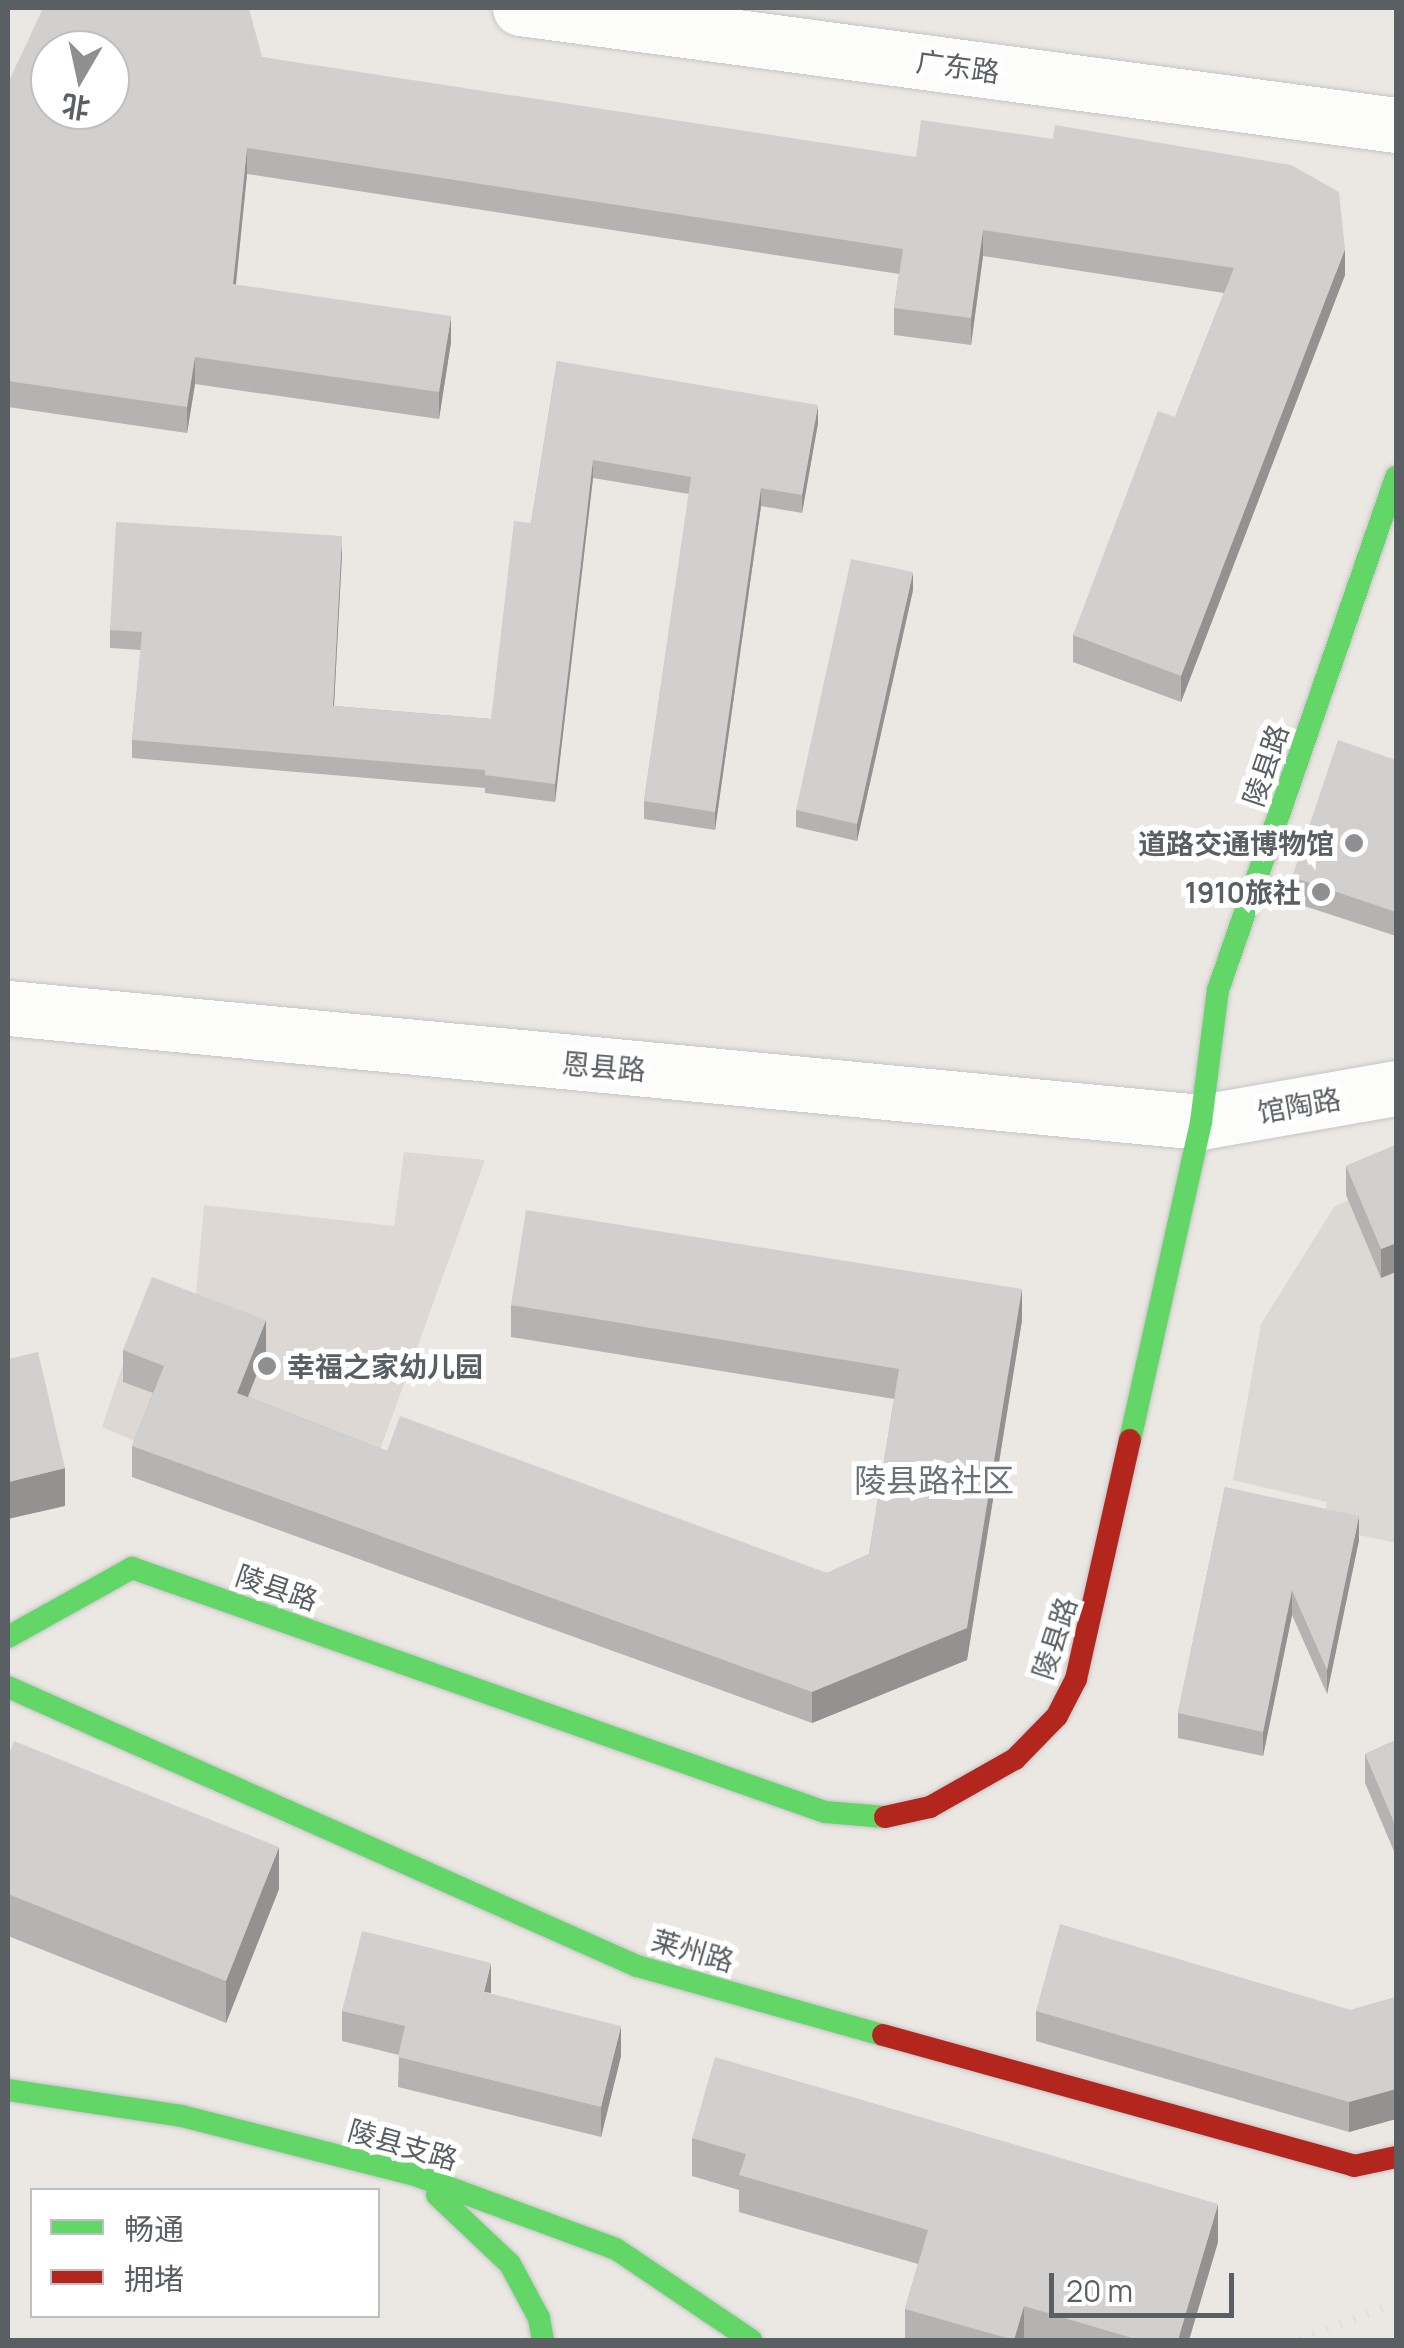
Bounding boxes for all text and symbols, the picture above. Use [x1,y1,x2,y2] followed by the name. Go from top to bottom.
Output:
[30,30,130,130] north arrow
[914,44,1002,88] street label: 广东路
[59,87,92,129] text: 北
[1235,720,1295,810] street label: 陵县路
[1138,826,1334,860] place label: 道路交通博物馆
[1343,832,1365,854] marker: 道路交通博物馆
[1185,875,1301,909] place label: 1910旅社
[1310,881,1332,903] marker: 1910旅社
[561,1046,647,1086] street label: 恩县路
[1255,1081,1343,1129] street label: 馆陶路
[287,1349,483,1383] place label: 幸福之家幼儿园
[256,1355,278,1377] marker: 幸福之家幼儿园
[854,1461,1014,1499] district label: 陵县路社区
[232,1557,322,1617] street label: 陵县路
[1025,1593,1083,1683] street label: 陵县路
[648,1922,738,1978] street label: 莱州路
[345,2112,461,2176] street label: 陵县支路
[30,2188,380,2318] legend
[124,2208,184,2249] text: 畅通
[1054,2253,1239,2315] scale bar
[124,2258,184,2299] text: 拥堵
[1066,2270,1133,2311] text: 20 m

